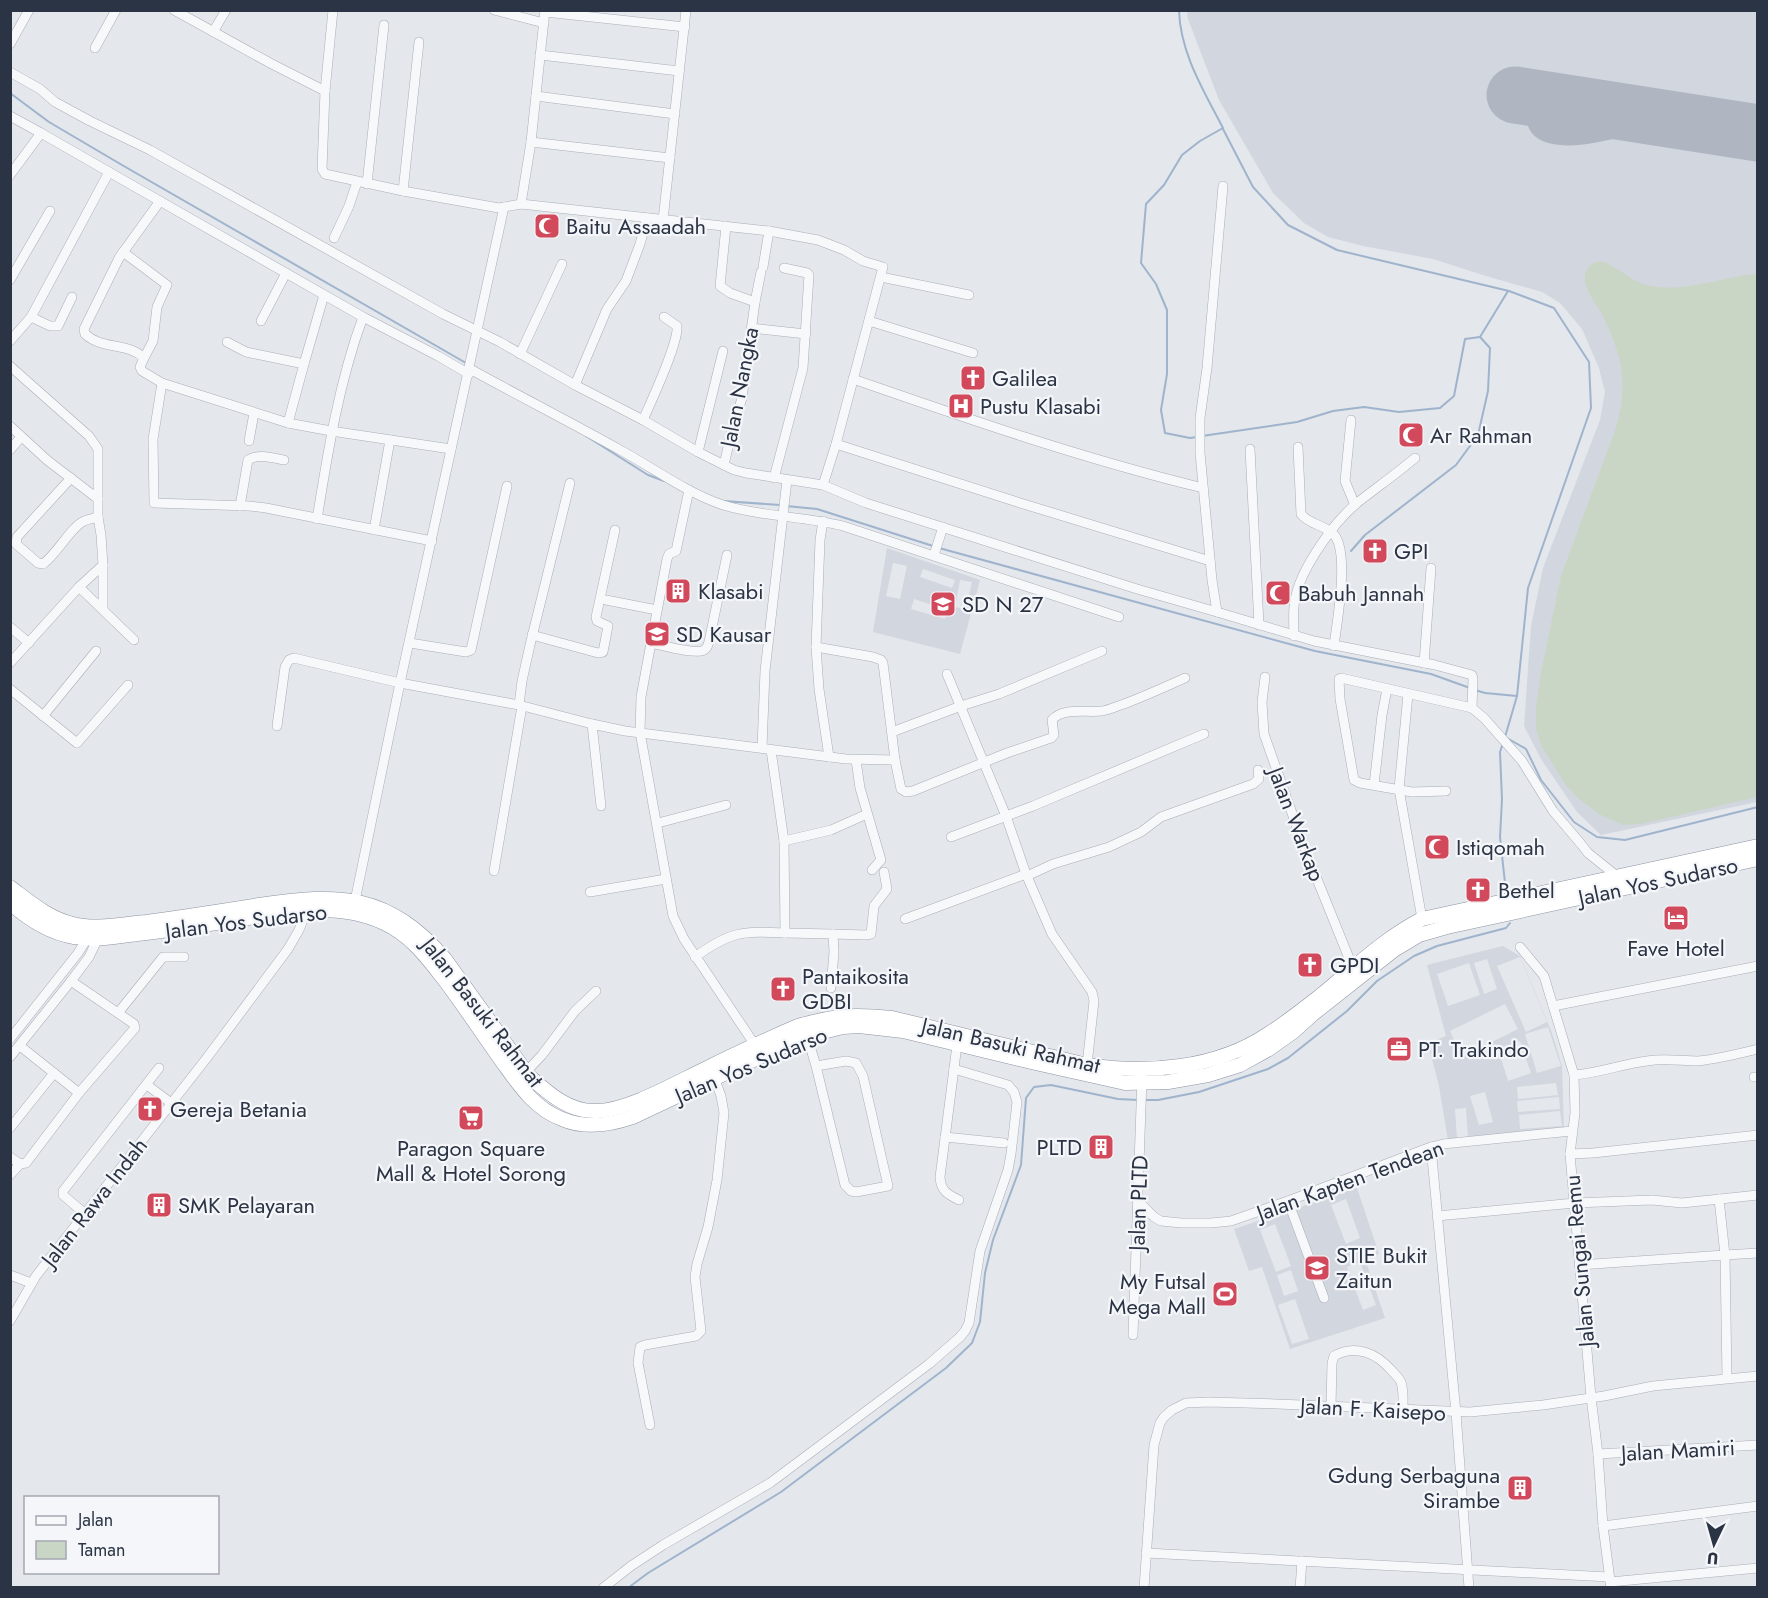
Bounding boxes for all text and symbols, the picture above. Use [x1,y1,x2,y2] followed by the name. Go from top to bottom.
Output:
[566,210,706,242] place label: Baitu Assaadah
[532,211,562,241] mosque icon: Baitu Assaadah
[711,324,766,453] street label: Jalan Nangka
[992,362,1057,394] place label: Galilea
[958,363,988,393] church icon: Galilea
[980,390,1101,422] place label: Pustu Klasabi
[946,391,976,421] hospital icon: Pustu Klasabi
[1430,419,1532,451] place label: Ar Rahman
[1396,420,1426,450] mosque icon: Ar Rahman
[1394,535,1429,567] place label: GPI
[1360,536,1390,566] church icon: GPI
[698,575,764,607] place label: Klasabi
[663,576,693,606] building icon: Klasabi
[1298,577,1424,609] place label: Babuh Jannah
[1263,578,1293,608] mosque icon: Babuh Jannah
[962,588,1044,620] place label: SD N 27
[928,589,958,619] school or university icon: SD N 27
[676,618,772,650] place label: SD Kausar
[642,619,672,649] school or university icon: SD Kausar
[1259,759,1333,886] street label: Jalan Warkap
[1456,831,1545,863] place label: Istiqomah
[1422,832,1452,862] mosque icon: Istiqomah
[1572,848,1741,914] street label: Jalan Yos Sudarso
[1498,874,1555,906] place label: Bethel
[1463,875,1493,905] church icon: Bethel
[160,895,329,947] street label: Jalan Yos Sudarso
[1661,903,1691,933] hotel icon: Fave Hotel
[412,928,552,1094] street label: Jalan Basuki Rahmat
[1627,932,1725,964] place label: Fave Hotel
[1330,949,1379,981] place label: GPDI
[1295,950,1325,980] church icon: GPDI
[802,960,909,1017] place label: Pantaikosita GDBI
[768,974,798,1004] church icon: Pantaikosita GDBI
[916,1008,1104,1081] street label: Jalan Basuki Rahmat
[667,1019,832,1113] street label: Jalan Yos Sudarso
[1418,1033,1529,1065] place label: PT. Trakindo
[1384,1034,1414,1064] office icon: PT. Trakindo
[170,1093,307,1125] place label: Gereja Betania
[135,1094,165,1124] church icon: Gereja Betania
[456,1103,486,1133] supermarket icon: Paragon Square Mall & Hotel Sorong
[31,1131,155,1276] street label: Jalan Rawa Indah
[1036,1131,1082,1163] place label: PLTD
[1249,1131,1448,1230] street label: Jalan Kapten Tendean
[376,1132,566,1189] place label: Paragon Square Mall & Hotel Sorong
[1086,1132,1116,1162] building icon: PLTD
[1120,1155,1156,1254] street label: Jalan PLTD
[1556,1174,1603,1351] street label: Jalan Sungai Remu
[178,1189,315,1221] place label: SMK Pelayaran
[144,1190,174,1220] building icon: SMK Pelayaran
[1336,1239,1428,1296] place label: STIE Bukit Zaitun
[1302,1253,1332,1283] school or university icon: STIE Bukit Zaitun
[1109,1265,1206,1322] place label: My Futsal Mega Mall
[1210,1279,1240,1309] sports icon: My Futsal Mega Mall
[1296,1389,1447,1429] street label: Jalan F. Kaisepo
[1617,1431,1736,1469] street label: Jalan Mamiri
[1328,1459,1500,1516] place label: Gdung Serbaguna Sirambe
[1505,1473,1535,1503] building icon: Gdung Serbaguna Sirambe
[24,1496,219,1574] legend
[76,1507,113,1533] text: Jalan
[1684,1514,1744,1574] north arrow
[78,1537,125,1563] text: Taman
[1706,1546,1719,1570] text: U

